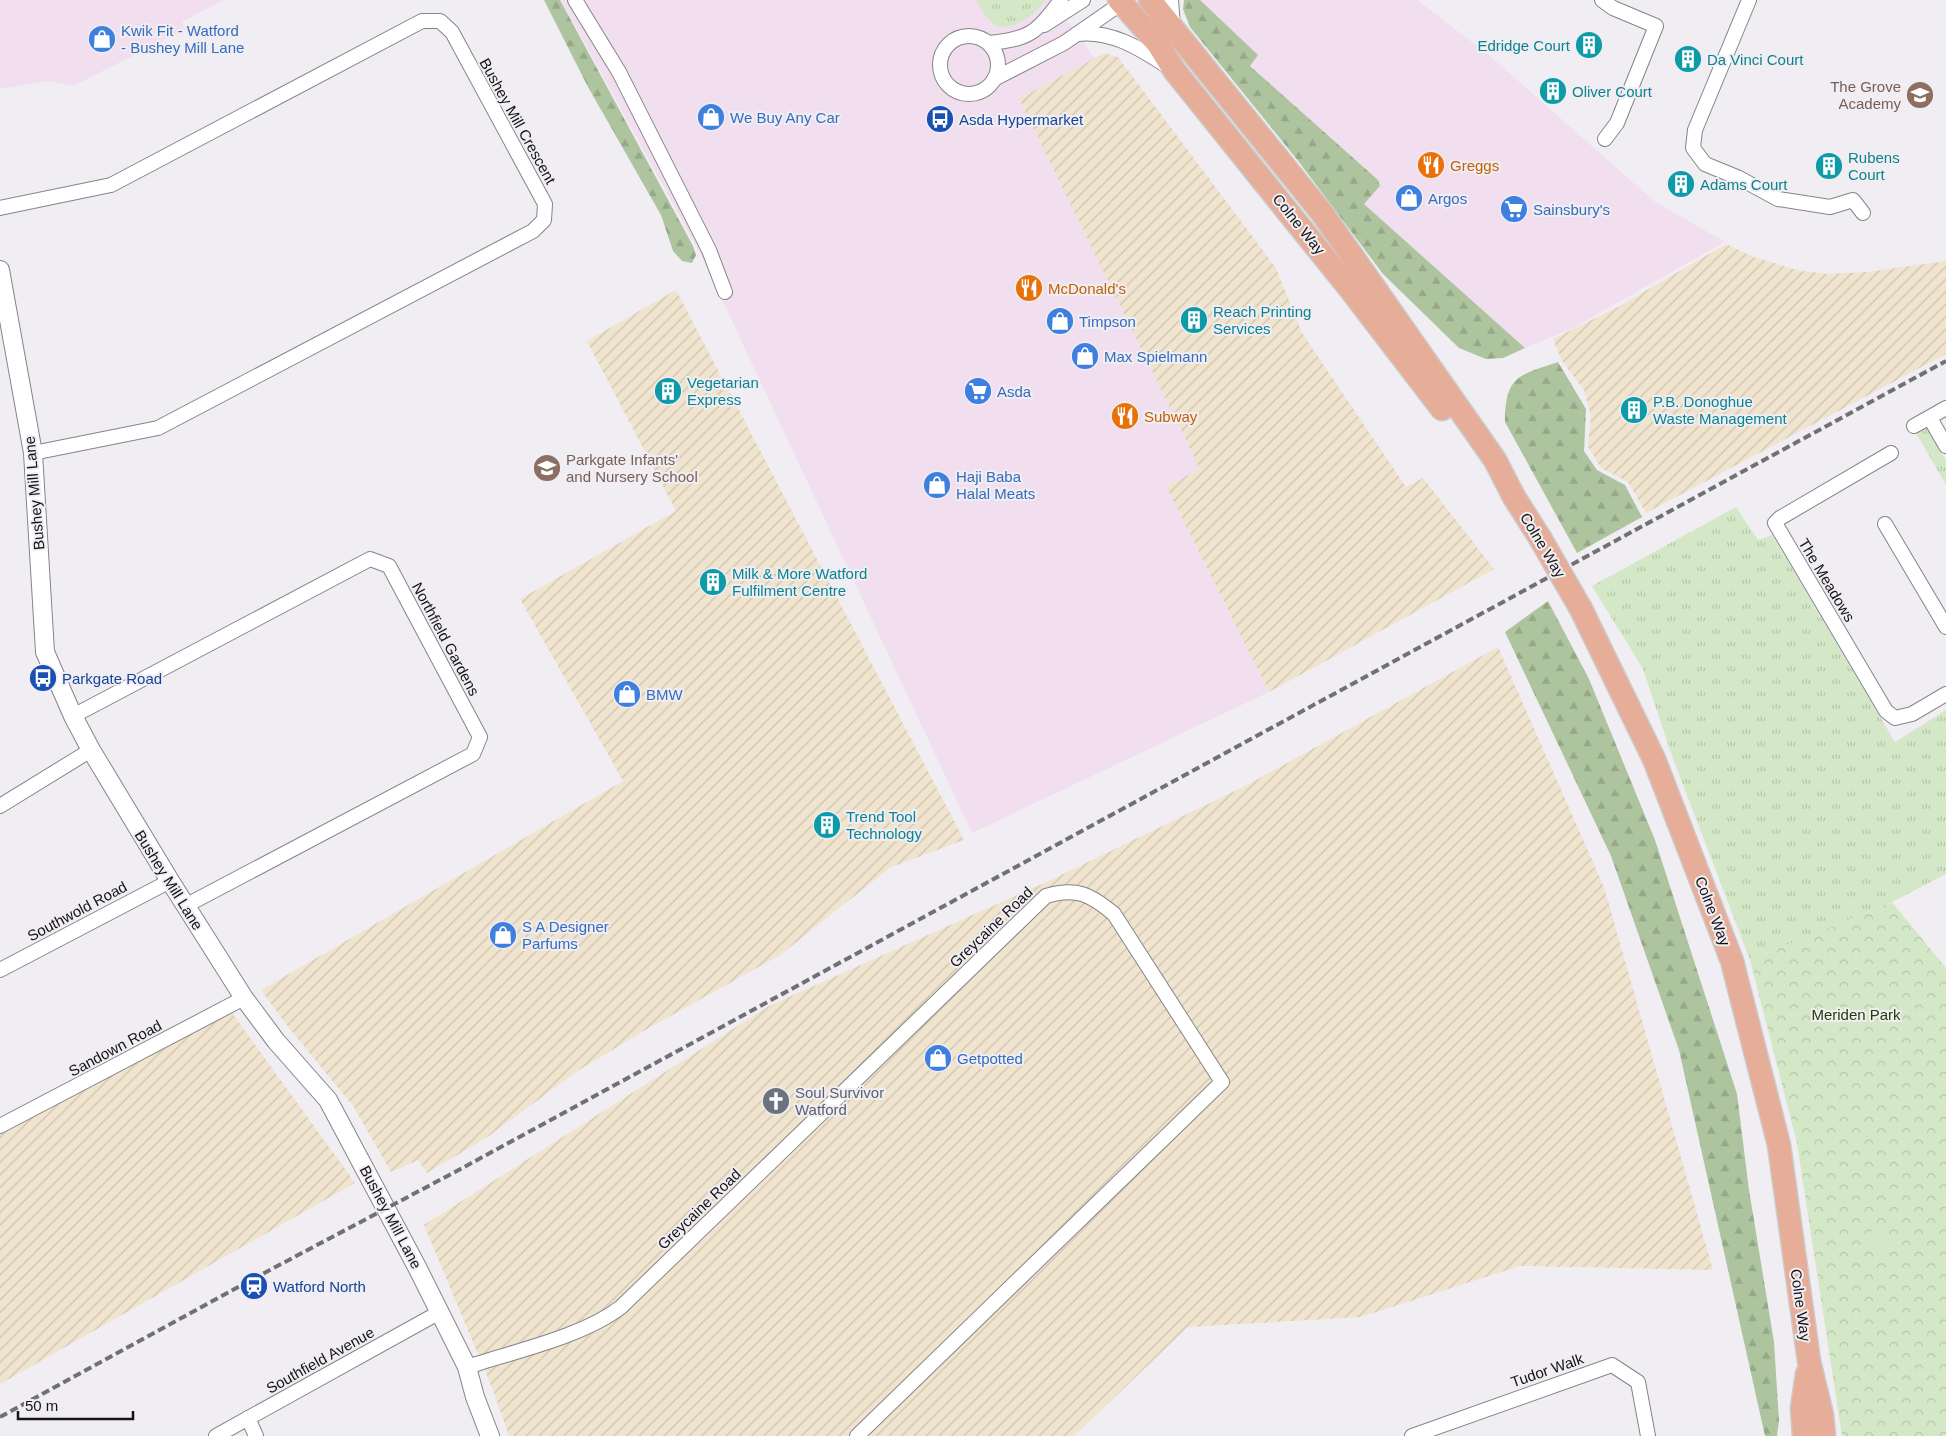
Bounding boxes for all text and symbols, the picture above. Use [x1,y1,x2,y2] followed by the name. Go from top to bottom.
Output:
[121,22,244,56] place label: Kwik Fit - Watford - Bushey Mill Lane
[87,24,117,54] shop icon: Kwik Fit - Watford - Bushey Mill Lane
[1574,30,1604,60] building icon: Edridge Court
[1477,37,1571,54] place label: Edridge Court
[1673,44,1703,74] building icon: Da Vinci Court
[1707,51,1804,68] place label: Da Vinci Court
[476,55,560,187] street label: Bushey Mill Crescent
[1538,76,1568,106] building icon: Oliver Court
[1830,78,1901,112] place label: The Grove Academy
[1905,80,1935,110] school or university icon: The Grove Academy
[1572,83,1653,100] place label: Oliver Court
[696,102,726,132] shop icon: We Buy Any Car
[925,104,955,134] bus stop icon: Asda Hypermarket
[730,109,840,126] place label: We Buy Any Car
[959,111,1084,128] place label: Asda Hypermarket
[1848,149,1900,183] place label: Rubens Court
[1416,150,1446,180] restaurant icon: Greggs
[1814,151,1844,181] building icon: Rubens Court
[1450,157,1499,174] place label: Greggs
[1666,169,1696,199] building icon: Adams Court
[1700,176,1788,193] place label: Adams Court
[1394,183,1424,213] shop icon: Argos
[1269,190,1329,258] street label: Colne Way
[1428,190,1467,207] place label: Argos
[1499,194,1529,224] supermarket icon: Sainsbury's
[1533,201,1610,218] place label: Sainsbury's
[1014,273,1044,303] restaurant icon: McDonald's
[1048,280,1126,297] place label: McDonald's
[1213,303,1311,337] place label: Reach Printing Services
[1179,305,1209,335] building icon: Reach Printing Services
[1045,306,1075,336] shop icon: Timpson
[1079,313,1136,330] place label: Timpson
[1070,341,1100,371] shop icon: Max Spielmann
[1104,348,1207,365] place label: Max Spielmann
[687,374,759,408] place label: Vegetarian Express
[653,376,683,406] building icon: Vegetarian Express
[963,376,993,406] supermarket icon: Asda
[997,383,1032,400] place label: Asda
[1653,393,1788,427] place label: P.B. Donoghue Waste Management
[1619,395,1649,425] building icon: P.B. Donoghue Waste Management
[1110,401,1140,431] restaurant icon: Subway
[1144,408,1198,425] place label: Subway
[21,435,47,551] street label: Bushey Mill Lane
[566,451,698,485] place label: Parkgate Infants' and Nursery School
[532,453,562,483] school or university icon: Parkgate Infants' and Nursery School
[956,468,1035,502] place label: Haji Baba Halal Meats
[922,470,952,500] shop icon: Haji Baba Halal Meats
[1517,509,1569,581] street label: Colne Way
[1795,535,1859,625] street label: The Meadows
[732,565,867,599] place label: Milk & More Watford Fulfilment Centre
[698,567,728,597] building icon: Milk & More Watford Fulfilment Centre
[409,579,483,699] street label: Northfield Gardens
[28,663,58,693] bus stop icon: Parkgate Road
[62,670,162,687] place label: Parkgate Road
[612,679,642,709] shop icon: BMW
[646,686,684,703] place label: BMW
[846,808,922,842] place label: Trend Tool Technology
[812,810,842,840] building icon: Trend Tool Technology
[132,827,206,933] street label: Bushey Mill Lane
[1692,874,1734,948] street label: Colne Way
[24,878,130,944] street label: Southwold Road
[946,883,1036,971] street label: Greycaine Road
[522,918,609,952] place label: S A Designer Parfums
[488,920,518,950] shop icon: S A Designer Parfums
[1811,1006,1901,1023] park label: Meriden Park
[66,1016,164,1080] street label: Sandown Road
[923,1043,953,1073] shop icon: Getpotted
[957,1050,1023,1067] place label: Getpotted
[795,1084,884,1118] place label: Soul Survivor Watford
[761,1086,791,1116] church icon: Soul Survivor Watford
[357,1163,425,1271] street label: Bushey Mill Lane
[654,1165,744,1253] street label: Greycaine Road
[1788,1268,1815,1343] street label: Colne Way
[239,1271,269,1301] station icon: Watford North
[273,1278,366,1295] place label: Watford North
[263,1323,377,1397] street label: Southfield Avenue
[1509,1349,1586,1390] street label: Tudor Walk
[18,1388,132,1420] scale bar
[25,1397,58,1414] text: 50 m

